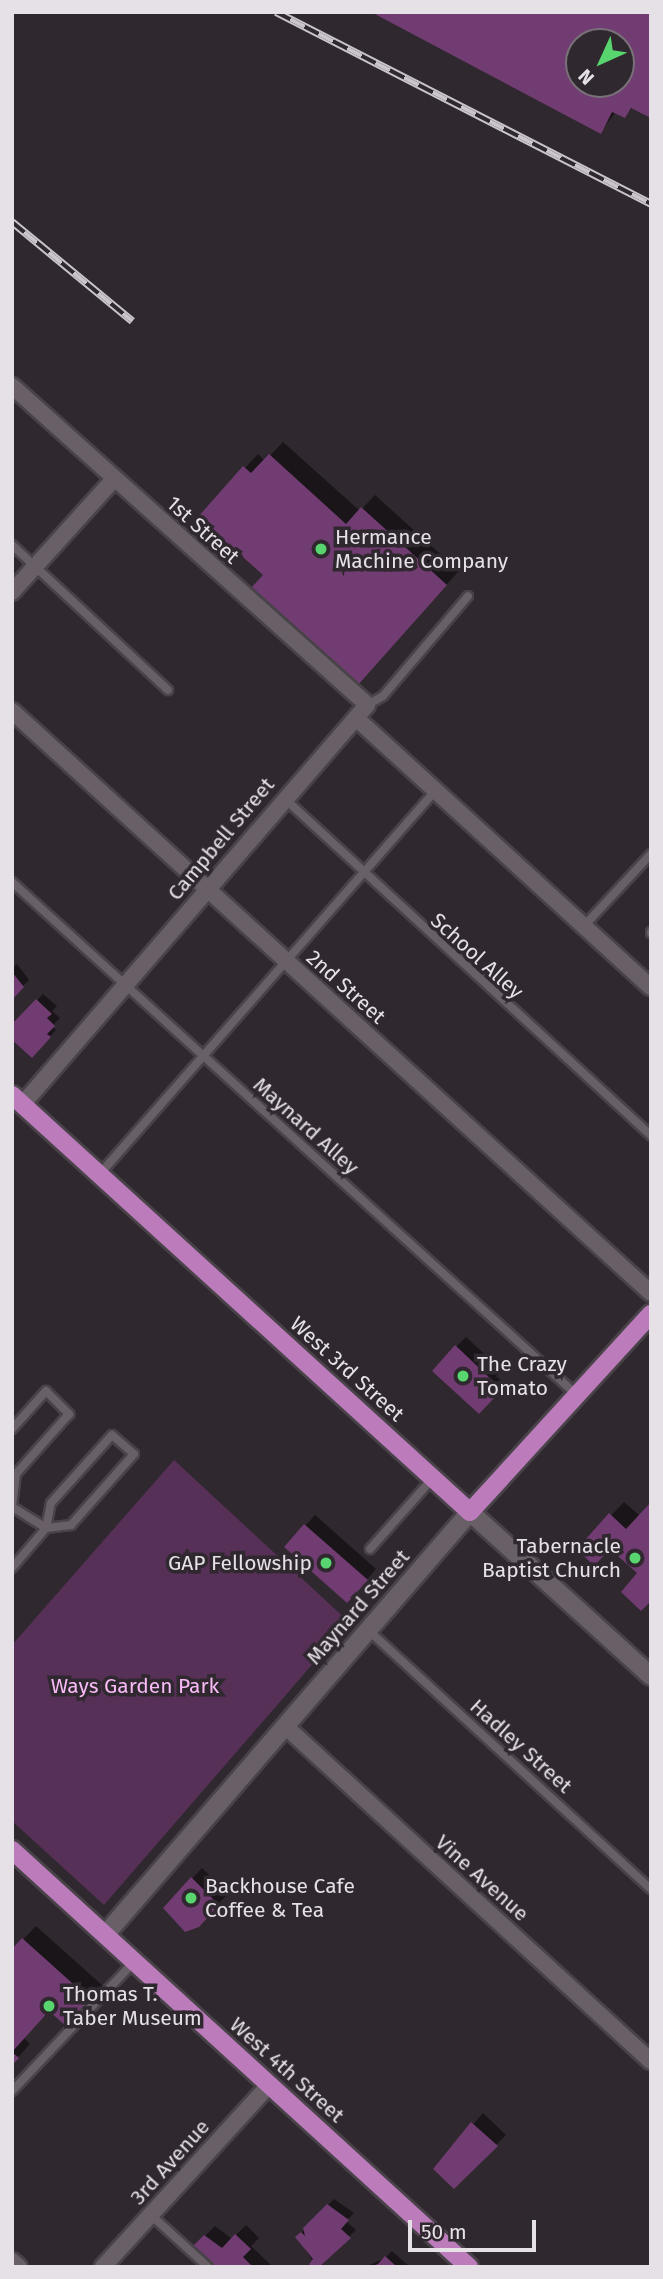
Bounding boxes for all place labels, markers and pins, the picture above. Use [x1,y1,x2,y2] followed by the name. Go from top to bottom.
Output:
[335,524,508,574] place label: Hermance Machine Company
[313,541,329,557] marker: Hermance Machine Company
[477,1351,567,1401] place label: The Crazy Tomato
[455,1368,471,1384] marker: The Crazy Tomato
[482,1533,621,1583] place label: Tabernacle Baptist Church
[168,1550,312,1576] place label: GAP Fellowship
[627,1550,643,1566] marker: Tabernacle Baptist Church
[318,1555,334,1571] marker: GAP Fellowship
[205,1873,355,1923] place label: Backhouse Cafe Coffee & Tea
[183,1890,199,1906] marker: Backhouse Cafe Coffee & Tea
[63,1981,202,2031] place label: Thomas T. Taber Museum
[41,1998,57,2014] marker: Thomas T. Taber Museum

